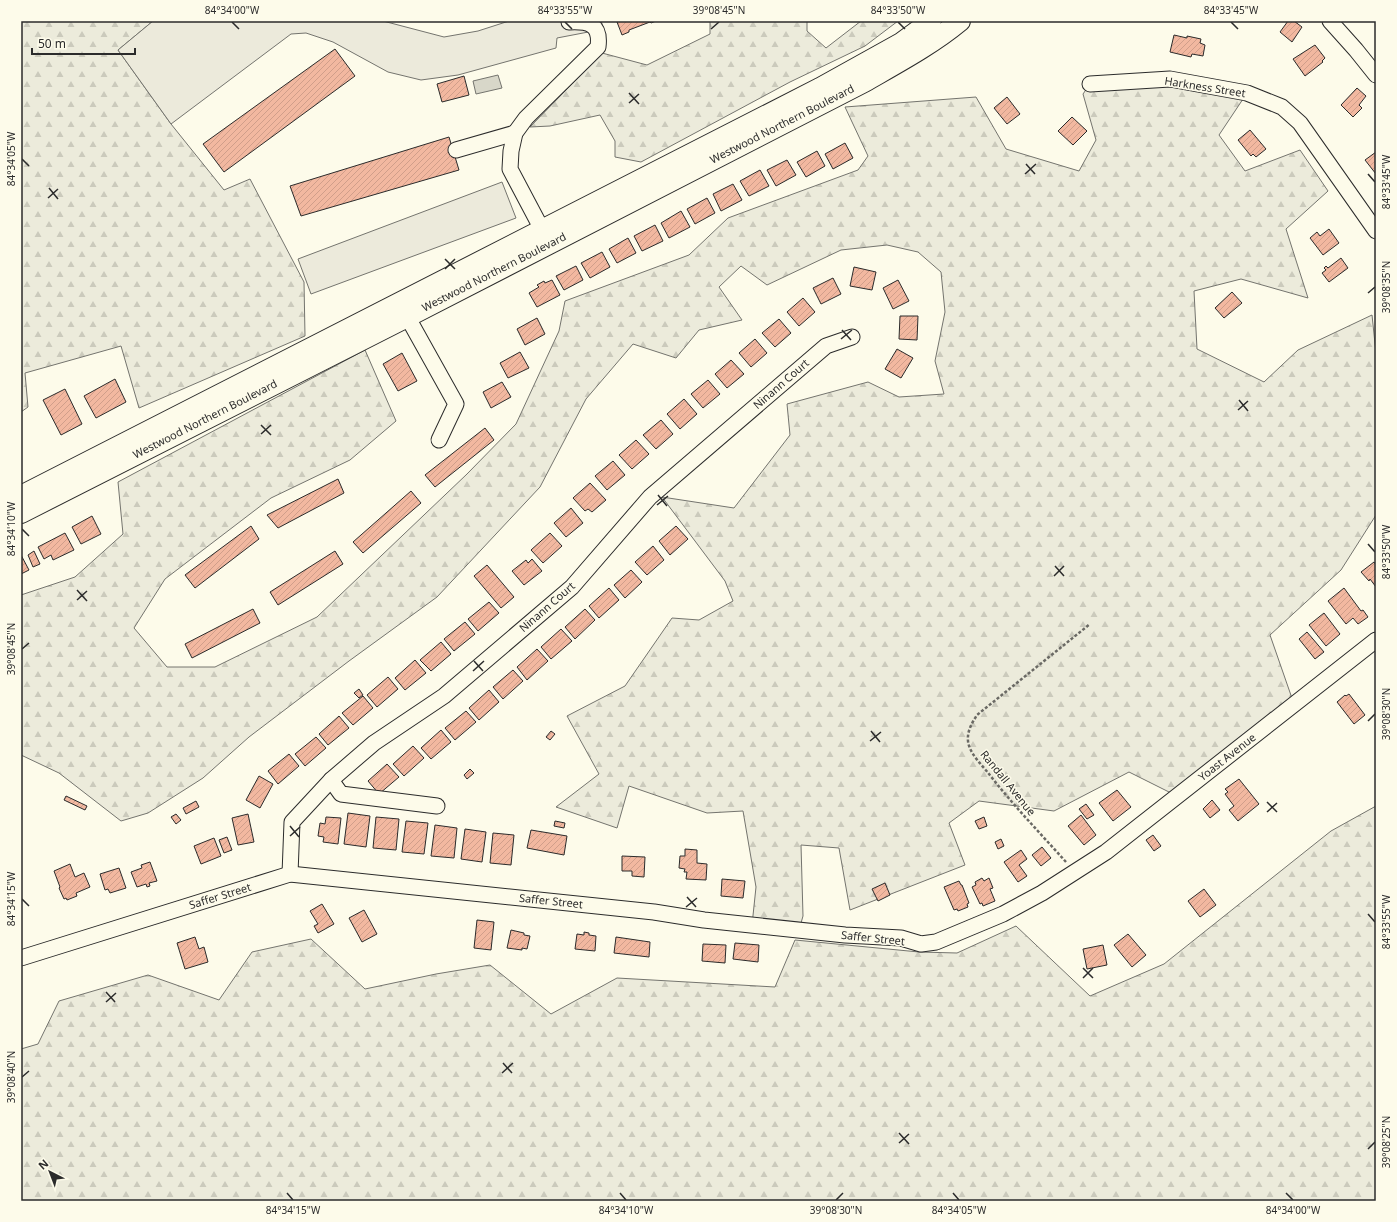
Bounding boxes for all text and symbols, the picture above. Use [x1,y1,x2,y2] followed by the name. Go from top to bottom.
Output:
[205,3,260,17] text: 84°34'00"W
[538,3,593,17] text: 84°33'55"W
[693,3,745,17] text: 39°08'45"N
[871,3,926,17] text: 84°33'50"W
[1204,3,1259,17] text: 84°33'45"W
[32,30,135,56] scale bar
[38,35,66,52] text: 50 m
[1163,73,1247,100] street label: Harkness Street
[707,81,856,167] street label: Westwood Northern Boulevard
[4,131,18,186] text: 84°34'05"W
[1379,154,1393,209] text: 84°33'45"W
[419,229,568,315] street label: Westwood Northern Boulevard
[1379,261,1393,313] text: 39°08'35"N
[750,355,812,412] street label: Ninann Court
[130,376,279,462] street label: Westwood Northern Boulevard
[4,501,18,556] text: 84°34'10"W
[1379,524,1393,579] text: 84°33'50"W
[516,578,578,635] street label: Ninann Court
[4,623,18,675] text: 39°08'45"N
[1379,688,1393,740] text: 39°08'30"N
[1195,729,1259,784] street label: Yoast Avenue
[977,747,1039,818] street label: Randall Avenue
[4,871,18,926] text: 84°34'15"W
[187,879,253,912] street label: Saffer Street
[518,890,584,911] street label: Saffer Street
[1379,894,1393,949] text: 84°33'55"W
[840,927,906,948] street label: Saffer Street
[4,1051,18,1103] text: 39°08'40"N
[1379,1116,1393,1168] text: 39°08'25"N
[30,1152,70,1192] north arrow
[35,1156,51,1173] text: N
[266,1203,321,1217] text: 84°34'15"W
[599,1203,654,1217] text: 84°34'10"W
[810,1203,862,1217] text: 39°08'30"N
[932,1203,987,1217] text: 84°34'05"W
[1266,1203,1321,1217] text: 84°34'00"W

